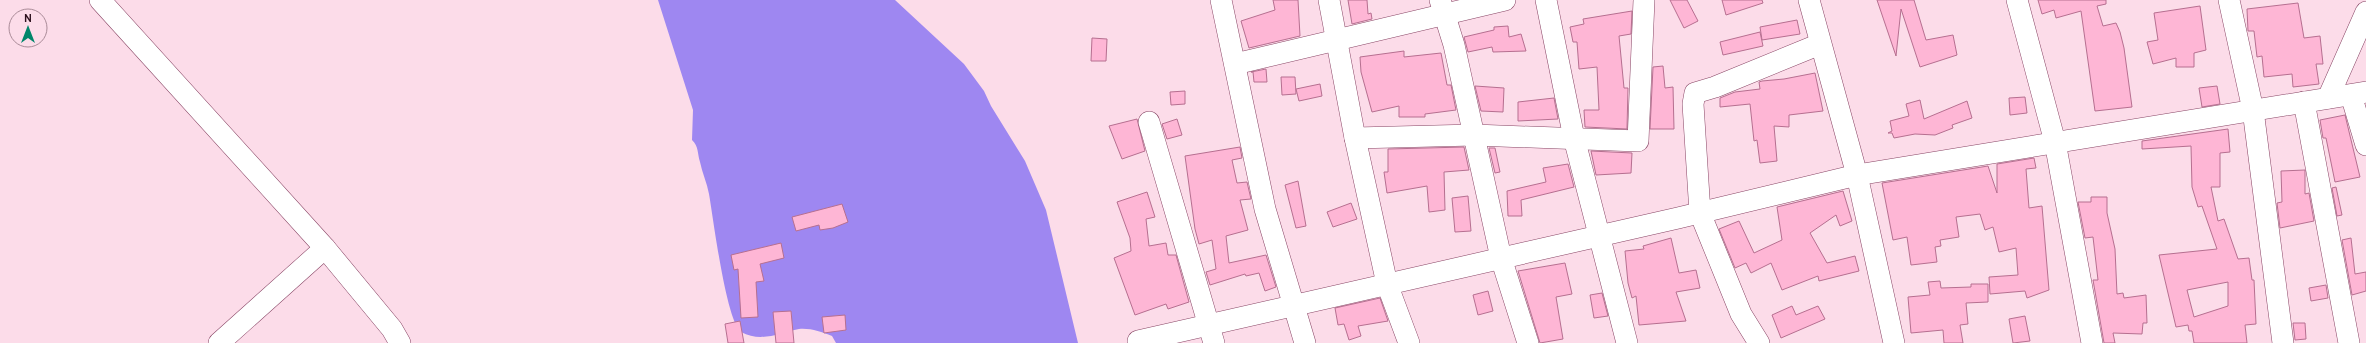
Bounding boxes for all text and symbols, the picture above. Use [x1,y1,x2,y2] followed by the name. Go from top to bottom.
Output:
[8,8,48,48] north arrow
[24,12,32,26] text: N

